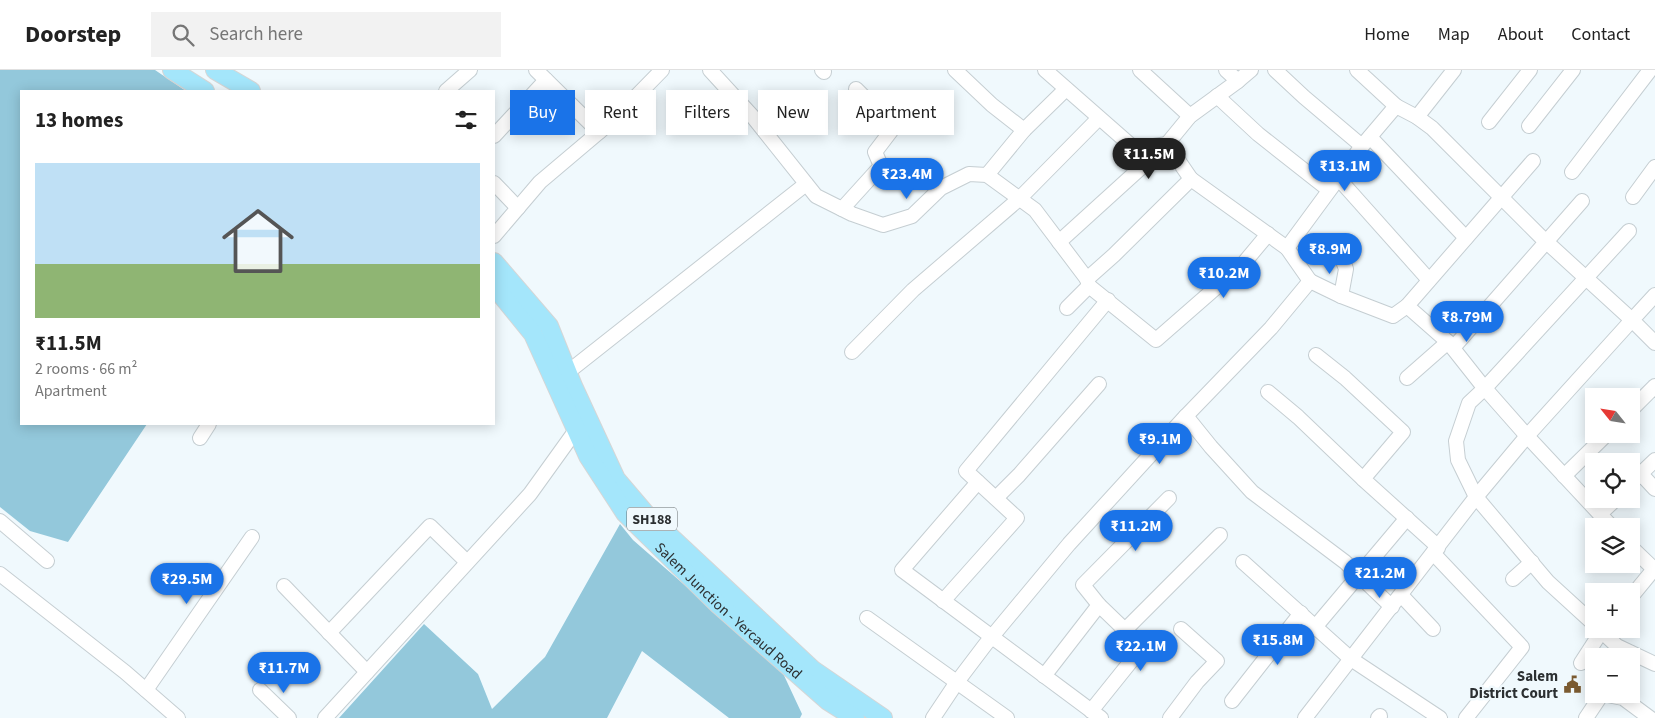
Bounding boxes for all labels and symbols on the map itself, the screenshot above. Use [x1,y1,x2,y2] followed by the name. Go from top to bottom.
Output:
[1108,138,1190,180] pin: ₹11.5M
[1304,150,1386,192] pin: ₹13.1M
[866,158,948,200] pin: ₹23.4M
[1295,232,1365,275] pin: ₹8.9M
[1183,256,1265,299] pin: ₹10.2M
[1426,300,1508,343] pin: ₹8.79M
[1585,388,1640,442] north arrow
[1125,422,1195,465] pin: ₹9.1M
[627,508,677,530] road number: SH188
[1095,510,1177,552] pin: ₹11.2M
[650,538,806,684] street label: Salem Junction - Yercaud Road
[1339,556,1421,599] pin: ₹21.2M
[146,562,228,605] pin: ₹29.5M
[1237,624,1319,666] pin: ₹15.8M
[1100,630,1182,672] pin: ₹22.1M
[243,652,325,694] pin: ₹11.7M
[1469,666,1558,704] place label: Salem District Court
[1562,675,1582,695] public building icon: Salem District Court

